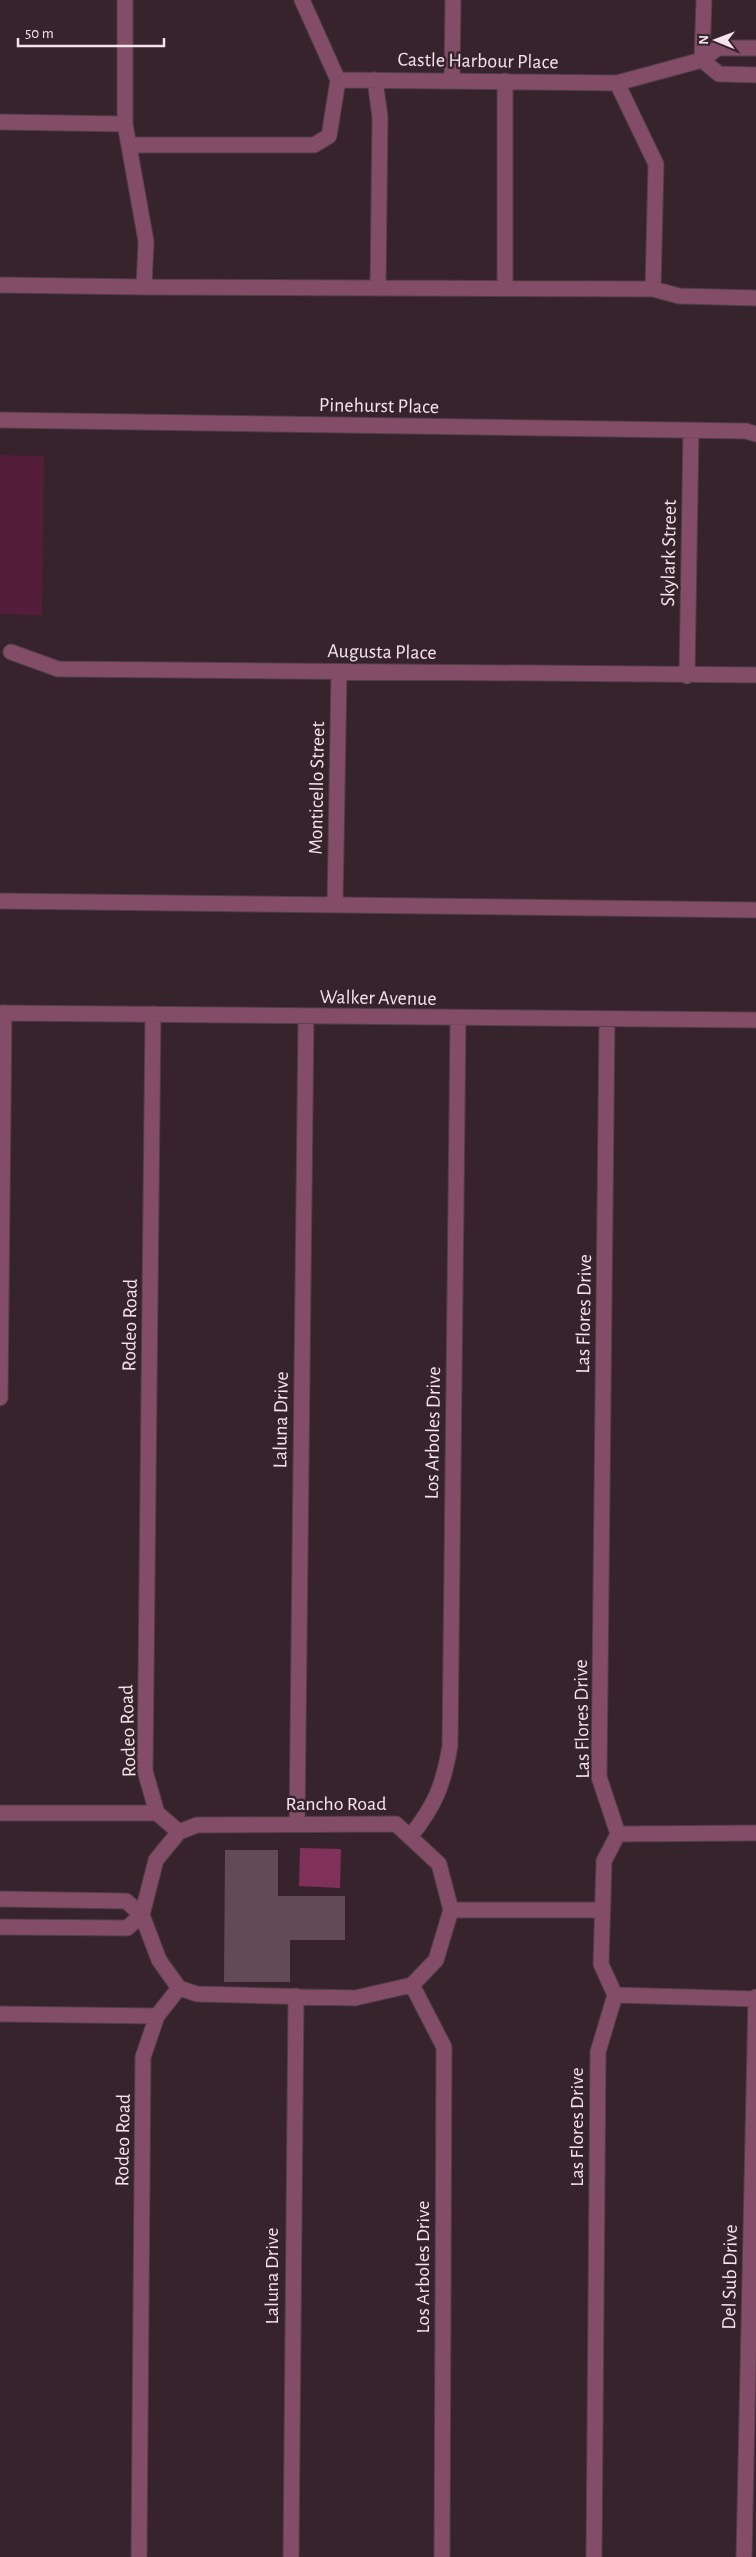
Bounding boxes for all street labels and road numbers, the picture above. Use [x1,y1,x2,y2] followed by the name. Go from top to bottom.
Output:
[397,50,559,72] street label: Castle Harbour Place
[319,395,439,417] street label: Pinehurst Place
[658,499,680,607] street label: Skylark Street
[327,641,437,663] street label: Augusta Place
[306,720,328,855] street label: Monticello Street
[319,987,437,1009] street label: Walker Avenue
[573,1254,595,1374] street label: Las Flores Drive
[119,1278,141,1372] street label: Rodeo Road
[422,1366,444,1500] street label: Los Arboles Drive
[270,1371,292,1469] street label: Laluna Drive
[571,1659,593,1779] street label: Las Flores Drive
[116,1684,140,1778] street label: Rodeo Road
[285,1794,387,1814] street label: Rancho Road
[567,2067,587,2187] street label: Las Flores Drive
[112,2093,134,2187] street label: Rodeo Road
[413,2201,433,2333] street label: Los Arboles Drive
[719,2224,741,2330] street label: Del Sub Drive
[262,2228,282,2324] street label: Laluna Drive

